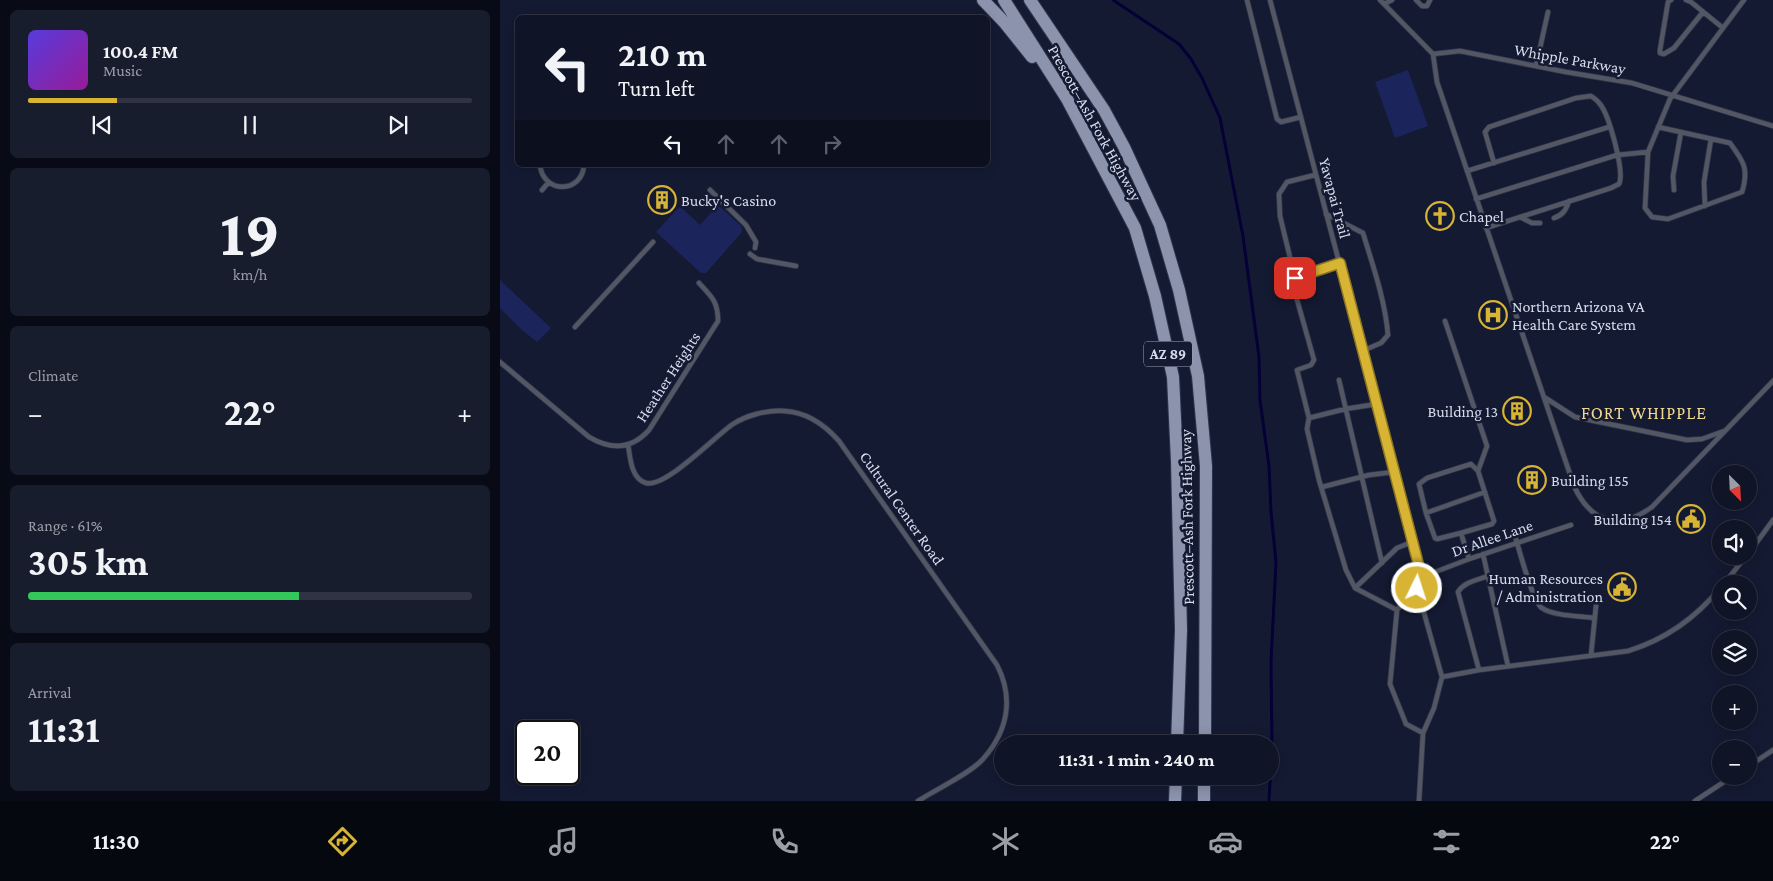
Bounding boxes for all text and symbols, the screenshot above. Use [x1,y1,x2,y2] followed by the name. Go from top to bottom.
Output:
[535,35,600,100] icon: left
[618,35,707,74] text: 210 m
[103,41,178,62] text: 100.4 FM
[1513,41,1628,78] street label: Whipple Parkway
[1044,42,1145,205] street label: Prescott–Ash Fork Highway
[103,62,142,79] text: Music
[618,76,695,101] text: Turn left
[88,111,116,139] icon: previous
[236,111,264,139] icon: pause
[384,111,412,139] icon: next
[659,130,687,158] icon: left
[712,130,740,158] icon: ahead
[765,130,793,158] icon: ahead
[818,130,846,158] icon: right
[1315,156,1354,240] street label: Yavapai Trail
[647,185,677,215] building icon: Bucky's Casino
[681,192,776,210] place label: Bucky's Casino
[220,197,280,269] text: 19
[1425,201,1455,231] church icon: Chapel
[1459,208,1504,226] place label: Chapel
[1274,257,1316,299] pin
[1281,264,1309,292] icon: arrive
[233,266,267,283] text: km/h
[1512,298,1645,334] place label: Northern Arizona VA Health Care System
[1478,300,1508,330] hospital icon: Northern Arizona VA Health Care System
[633,329,704,426] street label: Heather Heights
[1144,342,1192,366] road number: AZ 89
[28,367,78,384] text: Climate
[224,391,276,433] text: 22°
[1502,396,1532,426] building icon: Building 13
[28,398,43,429] text: −
[457,398,472,429] text: +
[1428,403,1498,421] place label: Building 13
[1581,403,1707,423] district label: FORT WHIPPLE
[1177,428,1198,605] street label: Prescott–Ash Fork Highway
[857,448,948,568] street label: Cultural Center Road
[1517,465,1547,495] building icon: Building 155
[1712,465,1758,510] north arrow
[1712,465,1757,785] map controls
[1551,472,1629,490] place label: Building 155
[1676,504,1706,534] public building icon: Building 154
[1593,511,1672,529] place label: Building 154
[1449,516,1535,560] street label: Dr Allee Lane
[28,517,103,534] text: Range · 61%
[1712,520,1757,565] button: sound
[28,541,148,583] text: 305 km
[1390,561,1442,613] position arrow
[1489,570,1603,605] place label: Human Resources / Administration
[1607,572,1637,602] public building icon: Human Resources / Administration
[1712,575,1757,620] button: search
[1712,630,1757,675] button: layers
[28,684,72,701] text: Arrival
[1712,685,1757,730] button: +
[28,708,100,750] text: 11:31
[515,720,580,785] speed limit sign: 20
[1712,740,1757,785] button: −
[1058,749,1215,770] text: 11:31 · 1 min · 240 m
[325,824,360,859] icon: directions
[546,824,581,859] icon: music
[767,824,802,859] icon: phone
[988,824,1023,859] icon: climate
[1208,824,1243,859] icon: car
[1429,824,1464,859] icon: filters
[93,829,140,854] text: 11:30
[1650,829,1680,854] text: 22°

